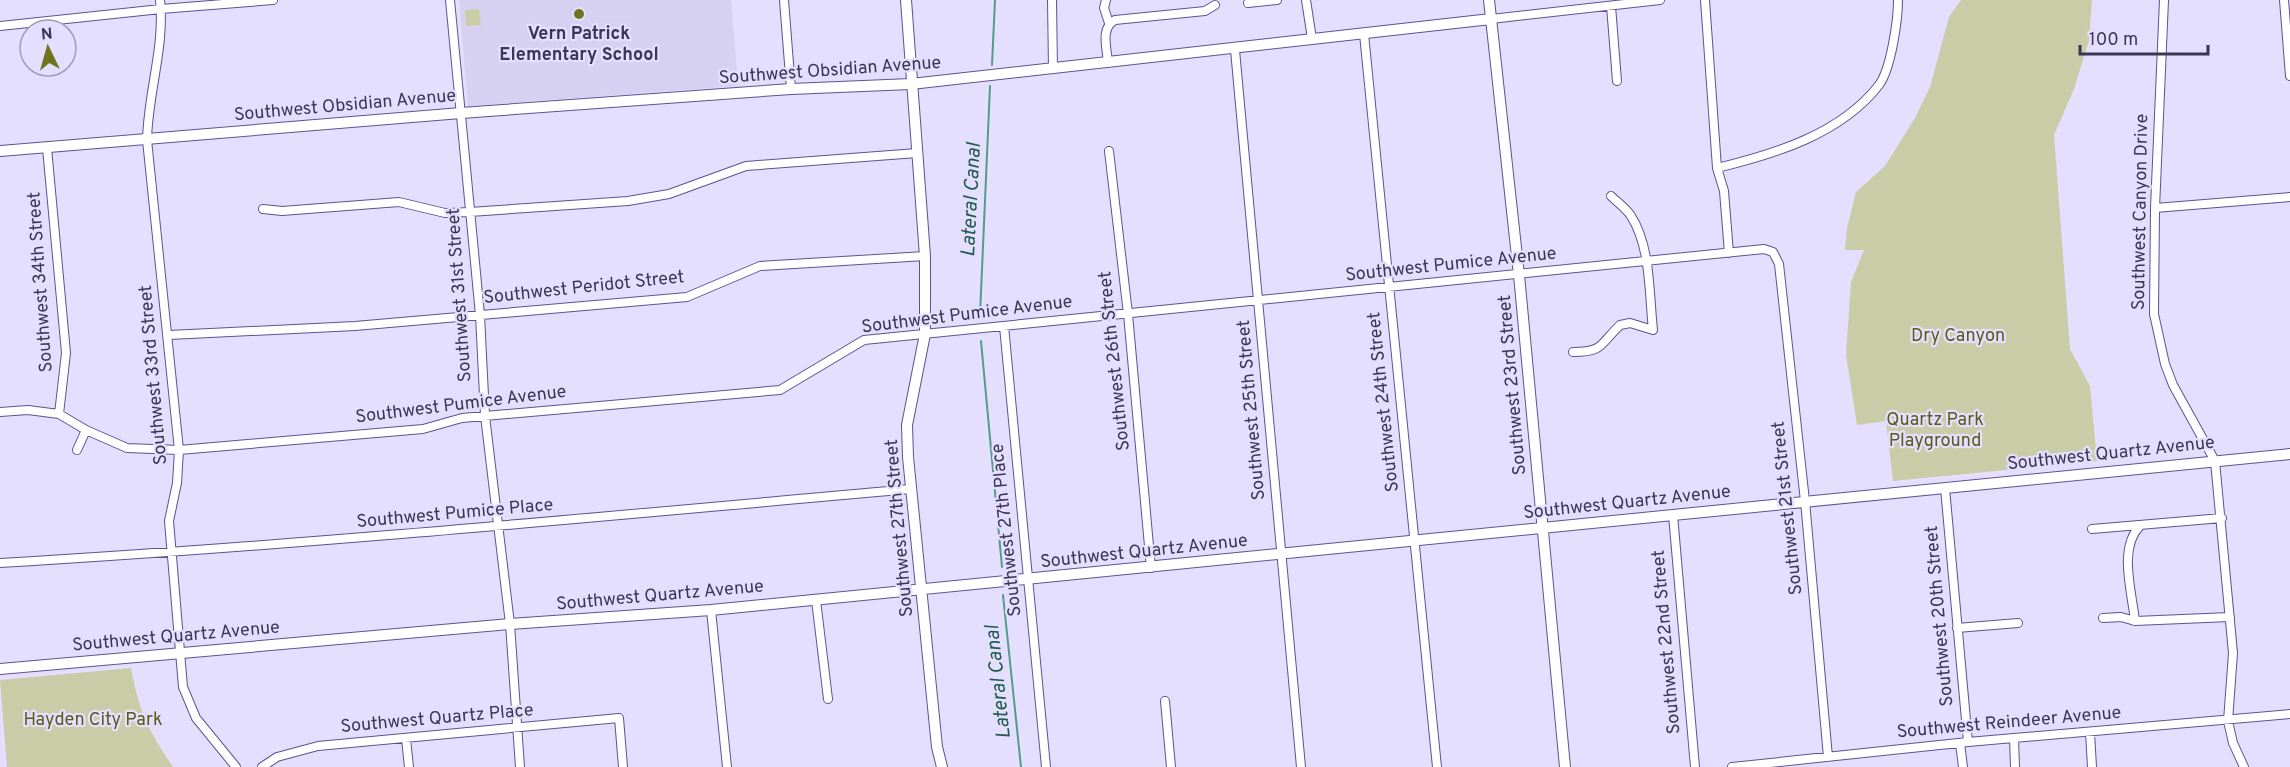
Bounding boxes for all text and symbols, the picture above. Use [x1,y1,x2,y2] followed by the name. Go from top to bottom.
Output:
[572,7,586,21] marker: Vern Patrick Elementary School
[18,18,78,78] north arrow
[2080,18,2208,56] scale bar
[499,23,659,67] place label: Vern Patrick Elementary School
[40,25,53,46] text: N
[2089,29,2138,52] text: 100 m
[718,52,942,90] street label: Southwest Obsidian Avenue
[233,85,457,127] street label: Southwest Obsidian Avenue
[2128,114,2154,310] street label: Southwest Canyon Drive
[956,141,988,258] water label: Lateral Canal
[23,191,59,373] street label: Southwest 34th Street
[442,207,478,383] street label: Southwest 31st Street
[1344,242,1558,288] street label: Southwest Pumice Avenue
[482,266,686,310] street label: Southwest Peridot Street
[1094,270,1136,452] street label: Southwest 26th Street
[135,284,173,466] street label: Southwest 33rd Street
[860,291,1074,339] street label: Southwest Pumice Avenue
[1494,294,1532,476] street label: Southwest 23rd Street
[1363,311,1405,493] street label: Southwest 24th Street
[1233,319,1271,501] street label: Southwest 25th Street
[1911,325,2005,348] park label: Dry Canyon
[354,381,568,429] street label: Southwest Pumice Avenue
[1886,409,1984,453] park label: Quartz Park Playground
[1767,420,1809,596] street label: Southwest 21st Street
[2006,432,2216,476] street label: Southwest Quartz Avenue
[881,438,919,618] street label: Southwest 27th Street
[986,442,1028,618] street label: Southwest 27th Place
[1522,481,1732,525] street label: Southwest Quartz Avenue
[356,494,554,534] street label: Southwest Pumice Place
[1921,525,1959,707] street label: Southwest 20th Street
[1039,530,1249,574] street label: Southwest Quartz Avenue
[1647,549,1687,735] street label: Southwest 22nd Street
[555,575,765,617] street label: Southwest Quartz Avenue
[71,616,281,658] street label: Southwest Quartz Avenue
[980,623,1018,740] water label: Lateral Canal
[340,699,534,739] street label: Southwest Quartz Place
[1896,702,2122,744] street label: Southwest Reindeer Avenue
[24,709,162,732] park label: Hayden City Park

